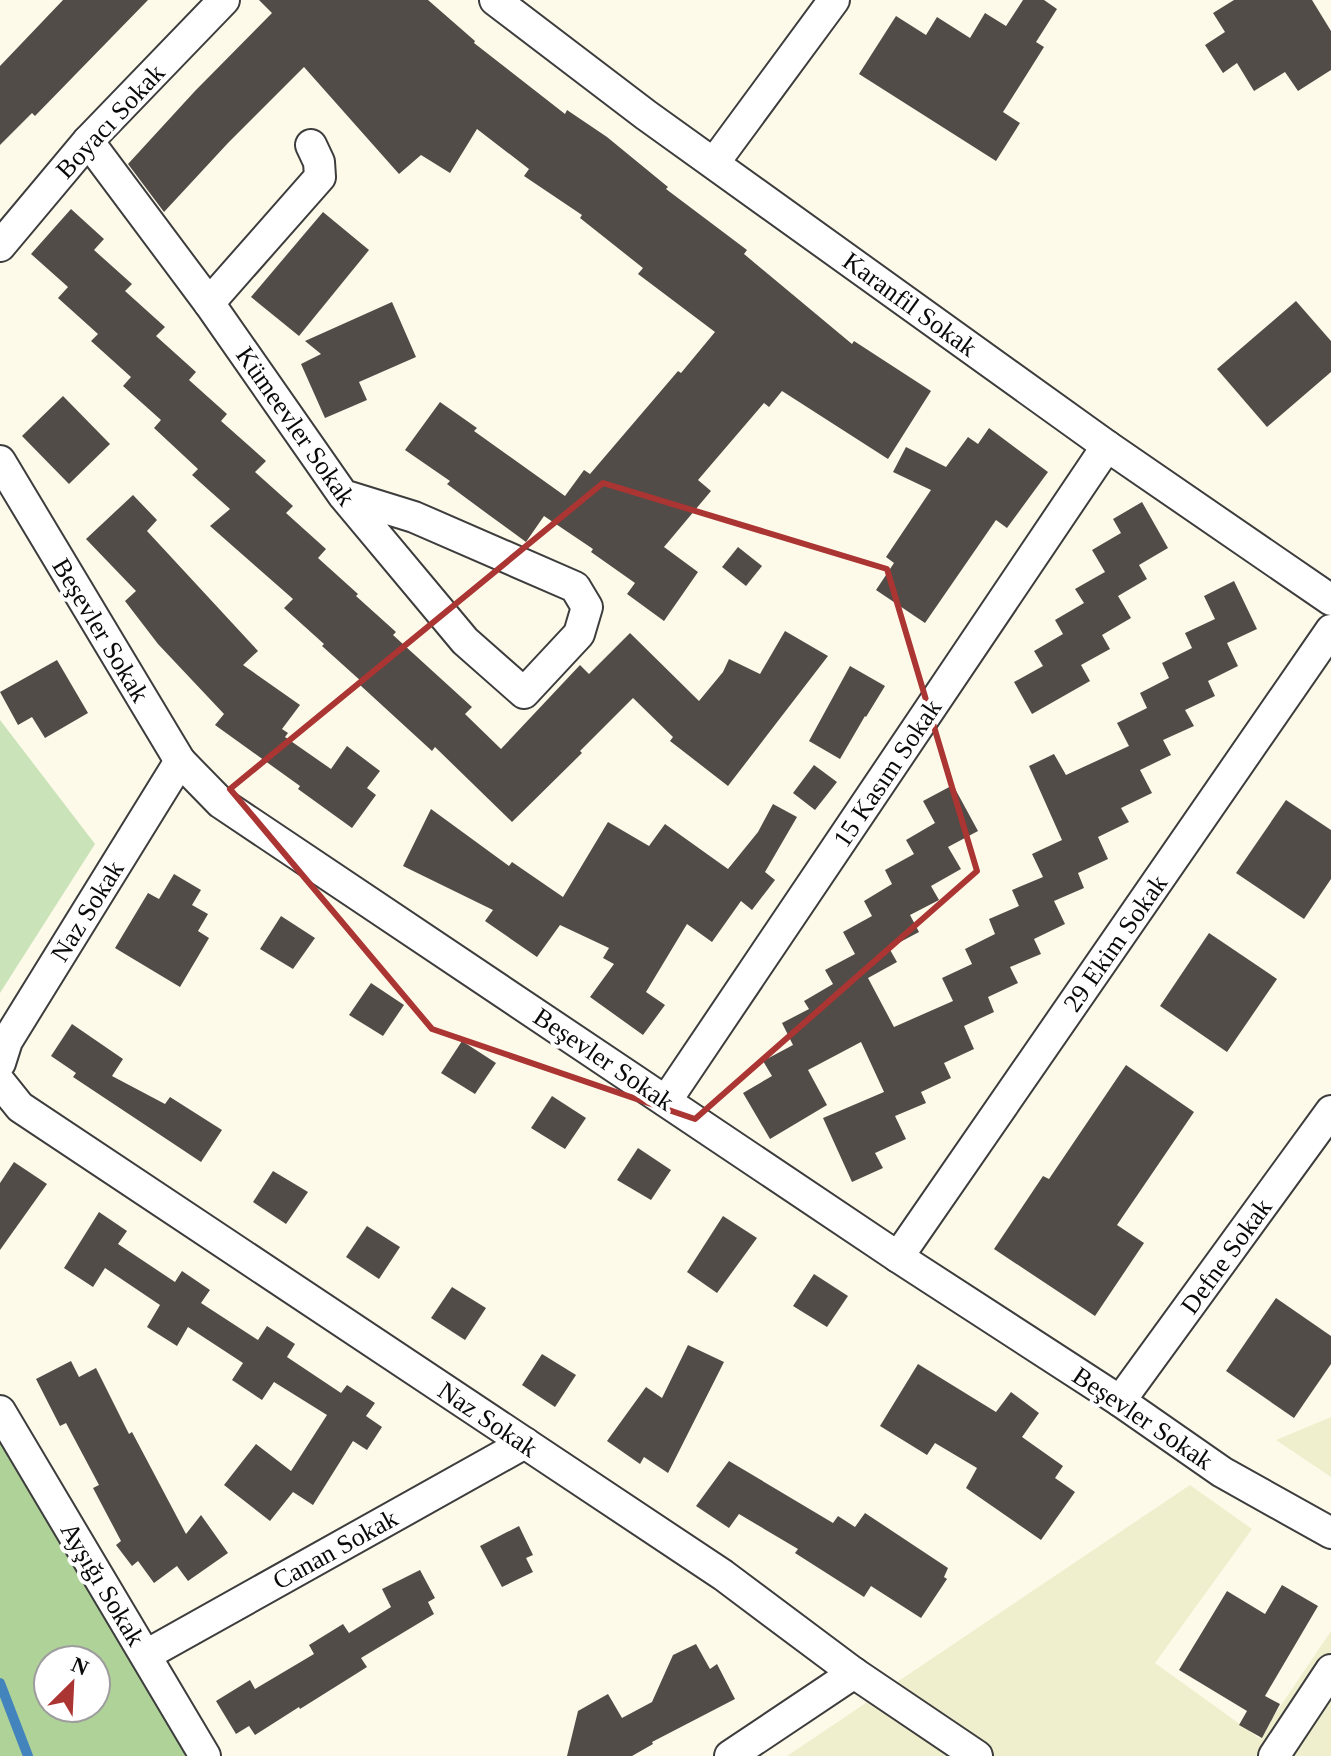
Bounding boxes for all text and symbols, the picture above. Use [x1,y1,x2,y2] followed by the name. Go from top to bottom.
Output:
[50,58,170,184] street label: Boyacı Sokak
[837,246,982,363] street label: Karanfil Sokak
[230,341,361,511] street label: Kümeevler Sokak
[46,553,155,707] street label: Beşevler Sokak
[827,694,947,853] street label: 15 Kasım Sokak
[45,856,130,967] street label: Naz Sokak
[1058,869,1173,1017] street label: 29 Ekim Sokak
[528,1002,679,1117] street label: Beşevler Sokak
[1175,1193,1278,1319] street label: Defne Sokak
[1067,1361,1218,1476] street label: Beşevler Sokak
[433,1376,543,1463] street label: Naz Sokak
[268,1503,403,1596] street label: Canan Sokak
[54,1517,151,1651] street label: Ayşığı Sokak
[32,1644,112,1724] north arrow
[68,1652,92,1681] text: N

